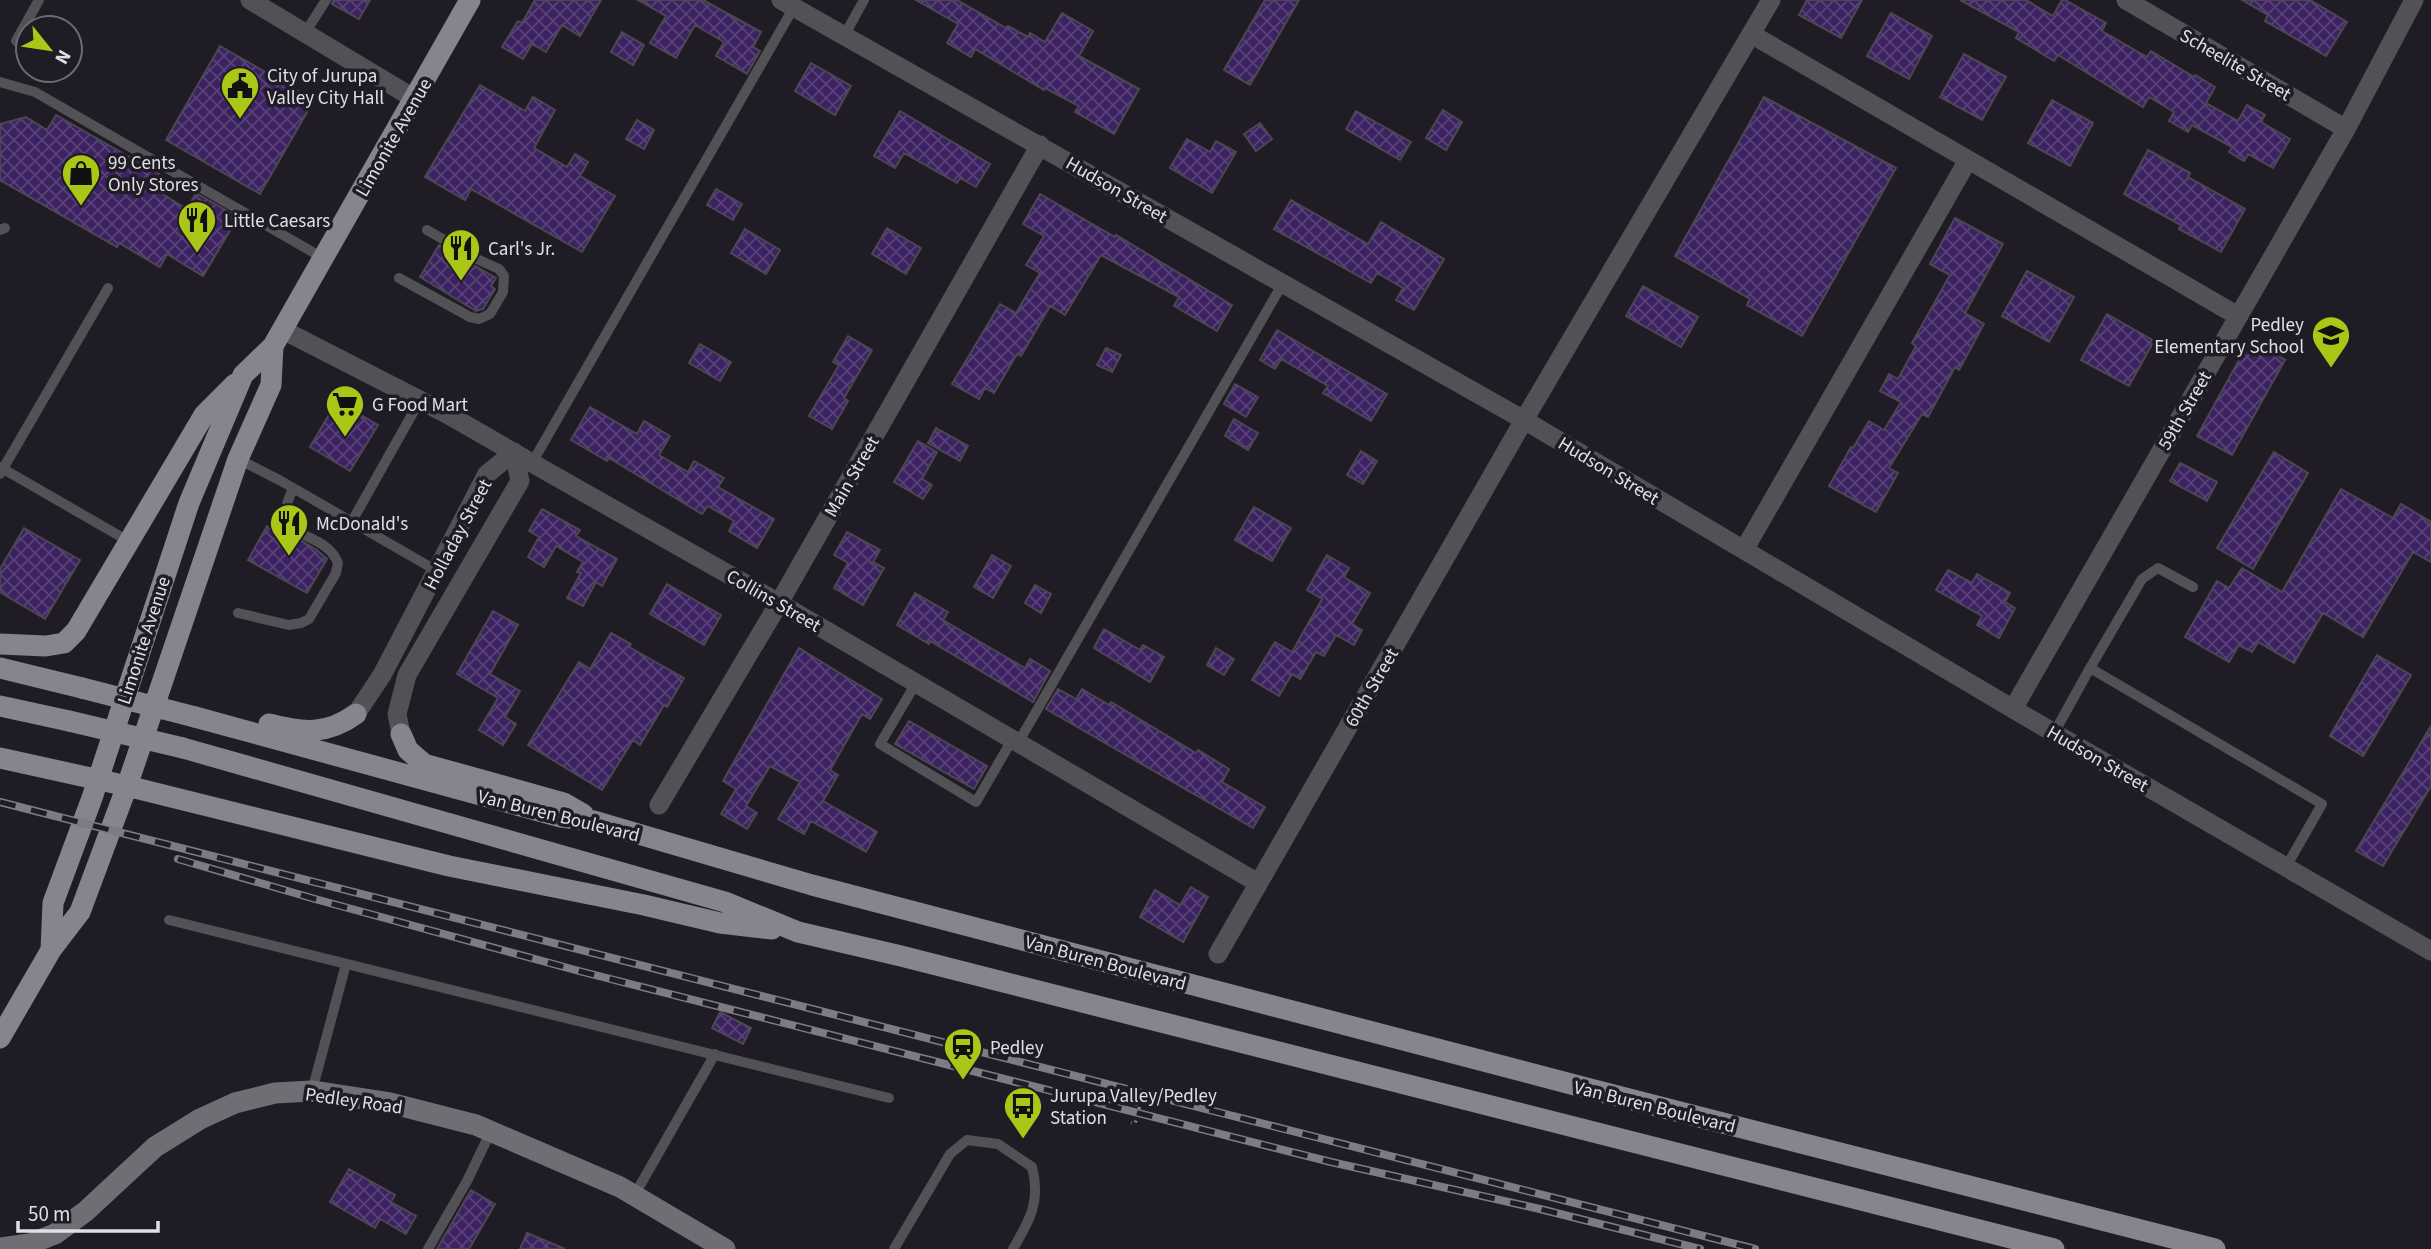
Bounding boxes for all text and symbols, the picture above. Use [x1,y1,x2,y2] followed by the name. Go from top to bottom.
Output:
[14,14,84,84] north arrow
[2175,22,2296,108] street label: Scheelite Street
[48,45,77,69] text: N
[267,63,384,112] place label: City of Jurupa Valley City Hall
[219,65,261,120] public building icon: City of Jurupa Valley City Hall
[349,73,439,202] street label: Limonite Avenue
[108,150,199,199] place label: 99 Cents Only Stores
[1060,150,1173,231] street label: Hudson Street
[60,152,102,207] shop icon: 99 Cents Only Stores
[176,199,218,254] restaurant icon: Little Caesars
[224,208,330,235] place label: Little Caesars
[440,227,482,282] restaurant icon: Carl's Jr.
[488,236,555,263] place label: Carl's Jr.
[2154,312,2304,361] place label: Pedley Elementary School
[2310,314,2352,369] school or university icon: Pedley Elementary School
[2152,366,2219,455] street label: 59th Street
[324,383,366,438] supermarket icon: G Food Mart
[372,392,469,419] place label: G Food Mart
[818,431,887,522] street label: Main Street
[1553,431,1664,512] street label: Hudson Street
[418,474,499,595] street label: Holladay Street
[268,502,310,557] restaurant icon: McDonald's
[316,511,408,538] place label: McDonald's
[721,563,826,640] street label: Collins Street
[111,573,178,708] street label: Limonite Avenue
[1339,643,1406,732] street label: 60th Street
[2041,719,2154,800] street label: Hudson Street
[475,783,642,850] street label: Van Buren Boulevard
[1022,929,1189,998] street label: Van Buren Boulevard
[942,1026,984,1081] station icon: Pedley
[990,1035,1044,1062] place label: Pedley
[1571,1074,1738,1141] street label: Van Buren Boulevard
[303,1081,404,1122] street label: Pedley Road
[1050,1083,1217,1132] place label: Jurupa Valley/Pedley Station
[1002,1085,1044,1140] bus stop icon: Jurupa Valley/Pedley Station
[18,1190,158,1234] scale bar
[28,1199,70,1229] text: 50 m

